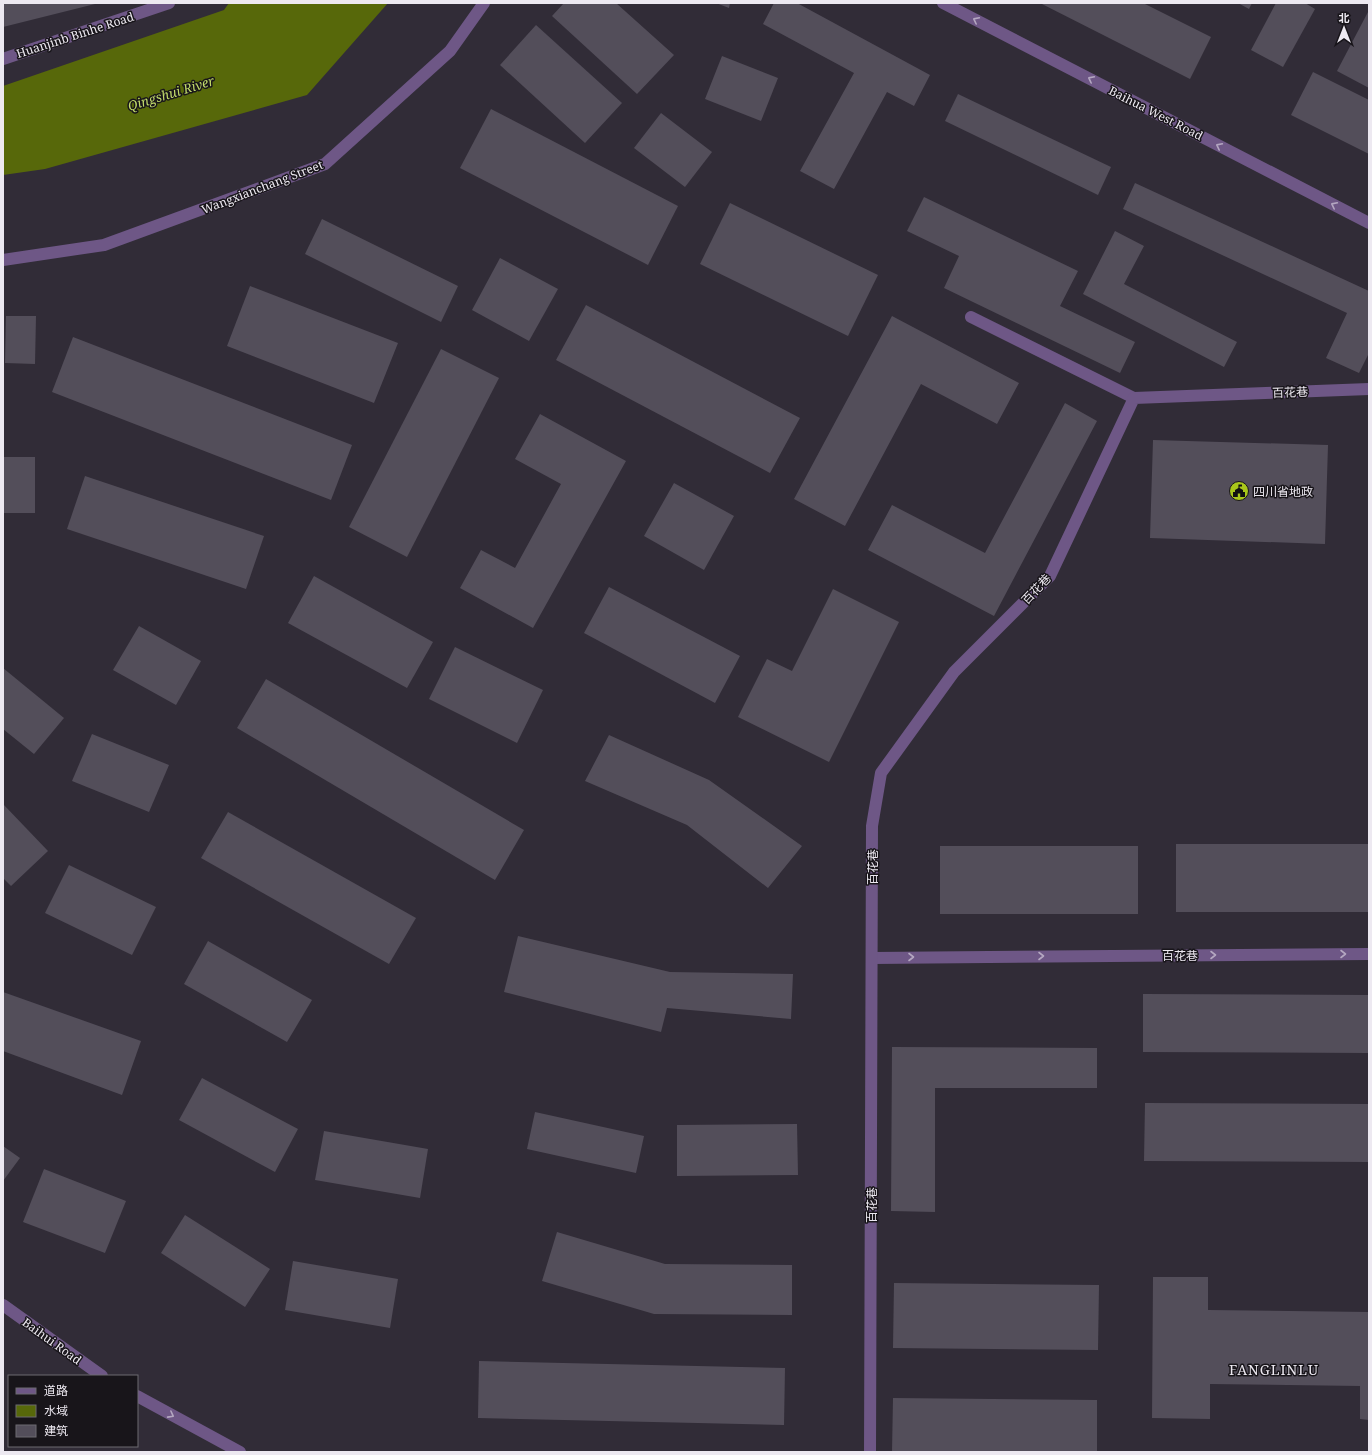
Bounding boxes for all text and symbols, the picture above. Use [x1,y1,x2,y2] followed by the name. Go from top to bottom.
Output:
[14,8,137,62] street label: Huanjinb Binhe Road
[1324,8,1364,48] north arrow
[1339,10,1350,25] text: 北
[972,17,980,24] one-way arrow
[126,71,217,115] water label: Qingshui River
[1088,77,1095,84] one-way arrow
[1106,82,1207,144] street label: Baihua West Road
[1216,143,1223,150] one-way arrow
[199,156,325,218] street label: Wangxianchang Street
[1331,202,1339,210] one-way arrow
[1272,383,1308,401] street label: 百花巷
[1228,480,1250,502] public building icon: 四川省地政
[1253,483,1313,500] place label: 四川省地政
[1018,570,1054,608] street label: 百花巷
[864,849,881,885] street label: 百花巷
[1162,947,1198,964] street label: 百花巷
[1340,950,1346,958] one-way arrow
[1210,951,1216,959] one-way arrow
[1038,952,1044,960] one-way arrow
[908,953,914,962] one-way arrow
[863,1187,880,1223] street label: 百花巷
[19,1314,86,1369] street label: Baihui Road
[1229,1360,1319,1379] district label: FANGLINLU
[8,1375,138,1447] legend
[44,1382,68,1399] text: 道路
[44,1402,68,1419] text: 水域
[167,1410,174,1417] one-way arrow
[44,1422,68,1439] text: 建筑

